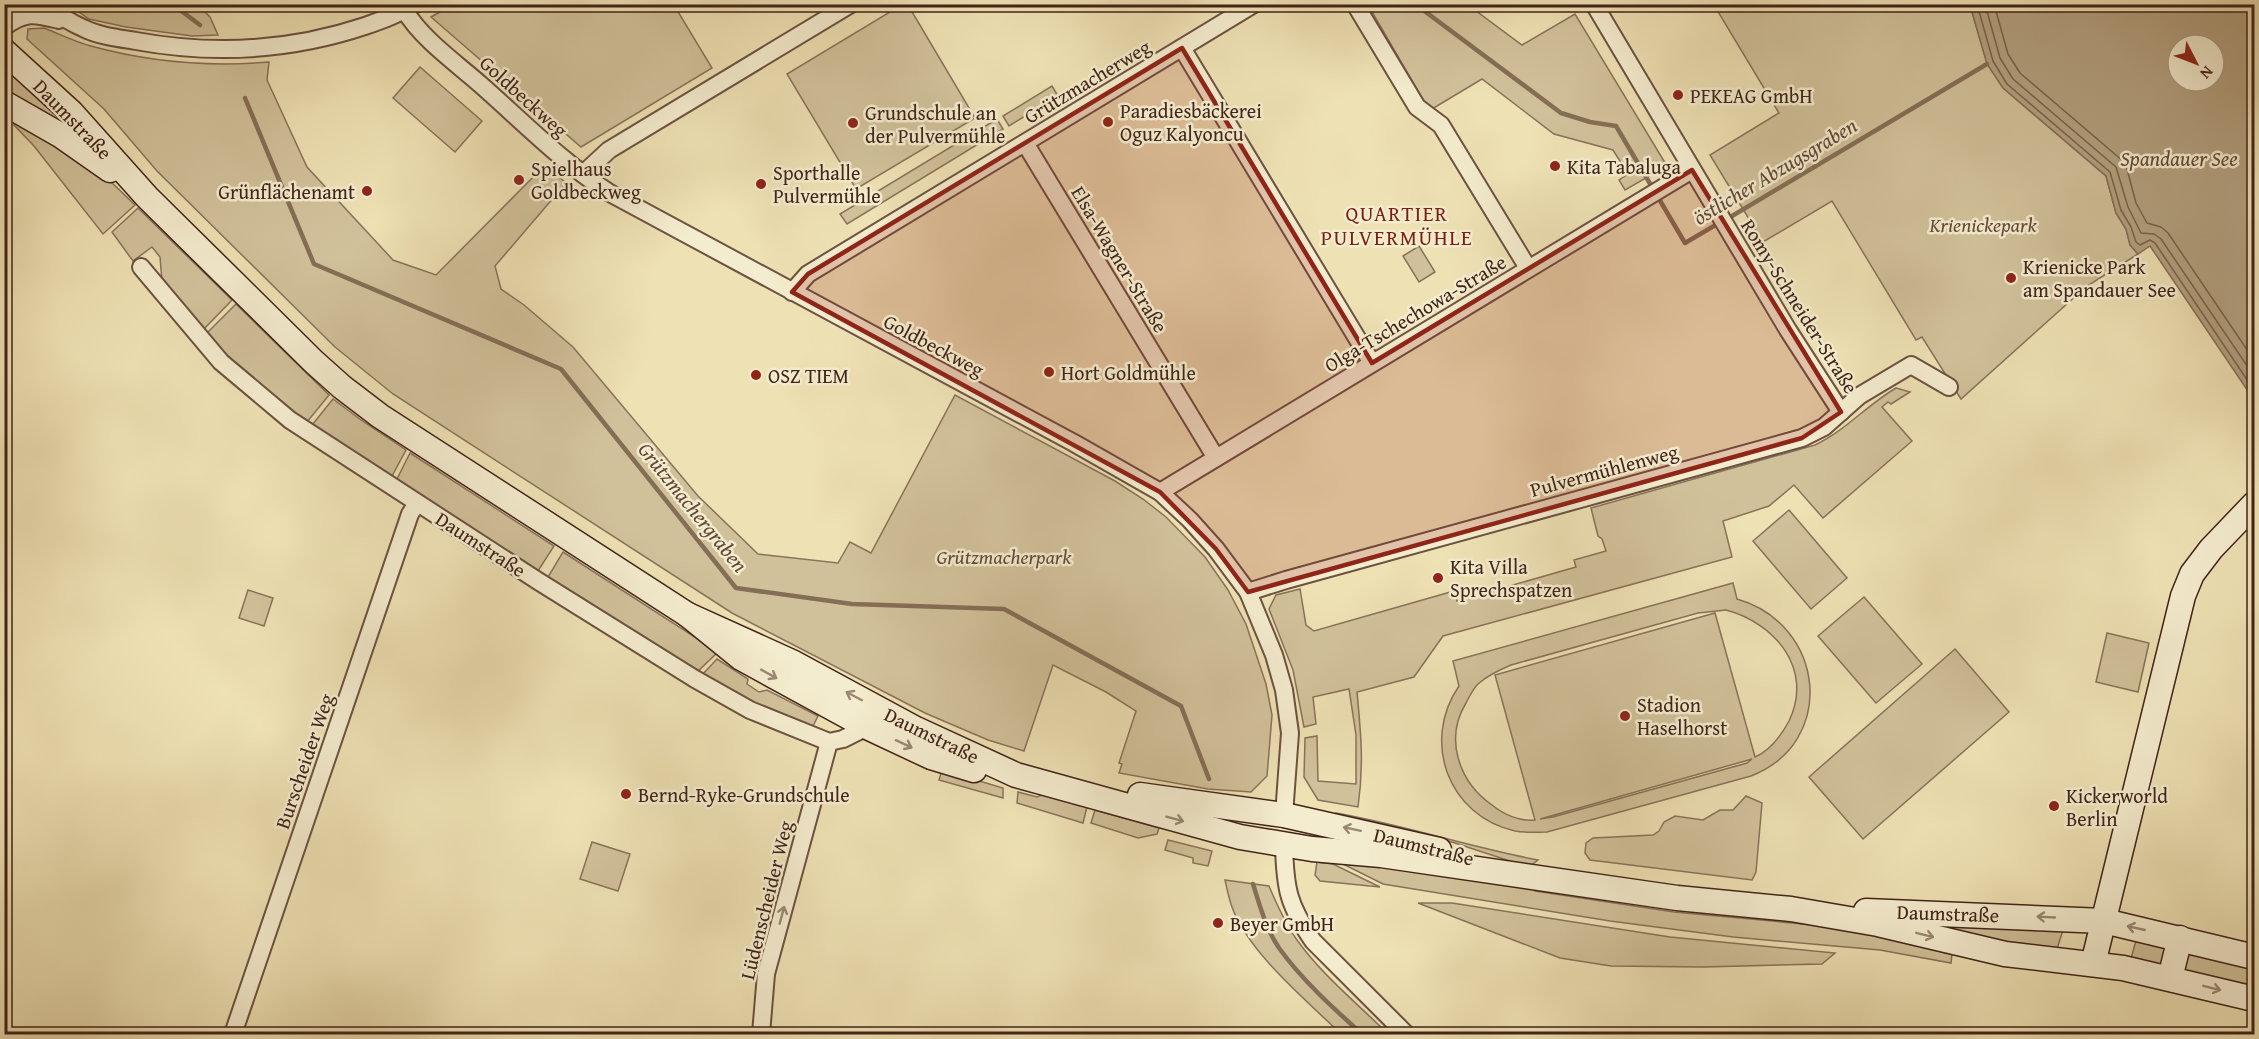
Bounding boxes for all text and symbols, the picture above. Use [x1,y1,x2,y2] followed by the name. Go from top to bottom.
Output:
[1018,32,1156,130] street label: Grützmacherweg
[2166,33,2226,93] north arrow
[473,48,575,144] street label: Goldbeckweg
[2194,61,2220,85] text: N
[27,72,119,166] street label: Daumstraße
[1690,81,1813,110] place label: PEKEAG GmbH
[1671,88,1685,102] marker: PEKEAG GmbH
[1120,96,1262,148] place label: Paradiesbäckerei Oguz Kalyoncu
[865,98,1005,150] place label: Grundschule an der Pulvermühle
[1687,110,1863,232] water label: östlicher Abzugsgraben
[1101,115,1115,129] marker: Paradiesbäckerei Oguz Kalyoncu
[846,116,860,130] marker: Grundschule an der Pulvermühle
[2120,143,2238,174] water label: Spandauer See
[1567,152,1681,181] place label: Kita Tabaluga
[531,154,641,206] place label: Spielhaus Goldbeckweg
[773,158,881,210] place label: Sporthalle Pulvermühle
[1548,159,1562,173] marker: Kita Tabaluga
[512,173,526,187] marker: Spielhaus Goldbeckweg
[218,177,355,206] place label: Grünflächenamt
[754,177,768,191] marker: Sporthalle Pulvermühle
[1065,180,1175,338] street label: Elsa-Wagner-Straße
[360,184,374,198] marker: Grünflächenamt
[1321,198,1473,253] district label: QUARTIER PULVERMÜHLE
[1928,210,2037,239] park label: Krienickepark
[1734,213,1866,399] street label: Romy-Schneider-Straße
[1319,247,1511,379] street label: Olga-Tschechowa-Straße
[2023,252,2176,304] place label: Krienicke Park am Spandauer See
[2004,271,2018,285] marker: Krienicke Park am Spandauer See
[879,306,989,384] street label: Goldbeckweg
[1061,358,1196,387] place label: Hort Goldmühle
[768,361,849,390] place label: OSZ TIEM
[1042,365,1056,379] marker: Hort Goldmühle
[749,368,763,382] marker: OSZ TIEM
[631,435,755,579] water label: Grützmachergraben
[1527,436,1681,504] street label: Pulvermühlenweg
[430,504,532,584] street label: Daumstraße
[937,542,1072,571] park label: Grützmacherpark
[1450,552,1572,604] place label: Kita Villa Sprechspatzen
[1431,571,1445,585] marker: Kita Villa Sprechspatzen
[760,668,777,680] one-way arrow
[267,689,341,833] street label: Burscheider Weg
[846,690,863,702] one-way arrow
[1637,690,1727,742] place label: Stadion Haselhorst
[880,700,984,770] street label: Daumstraße
[1618,709,1632,723] marker: Stadion Haselhorst
[895,738,913,750] one-way arrow
[638,780,850,809] place label: Bernd-Ryke-Grundschule
[2066,781,2168,833] place label: Kickerworld Berlin
[619,787,633,801] marker: Bernd-Ryke-Grundschule
[2047,799,2061,813] marker: Kickerworld Berlin
[1166,814,1185,825] one-way arrow
[732,817,800,983] street label: Lüdenscheider Weg
[1371,820,1477,872] street label: Daumstraße
[1343,823,1362,835] one-way arrow
[1896,897,2000,929] street label: Daumstraße
[777,906,788,925] one-way arrow
[1230,909,1334,938] place label: Beyer GmbH
[2036,912,2056,923] one-way arrow
[1211,916,1225,930] marker: Beyer GmbH
[2127,922,2146,934] one-way arrow
[1915,930,1934,941] one-way arrow
[2202,983,2221,995] one-way arrow

